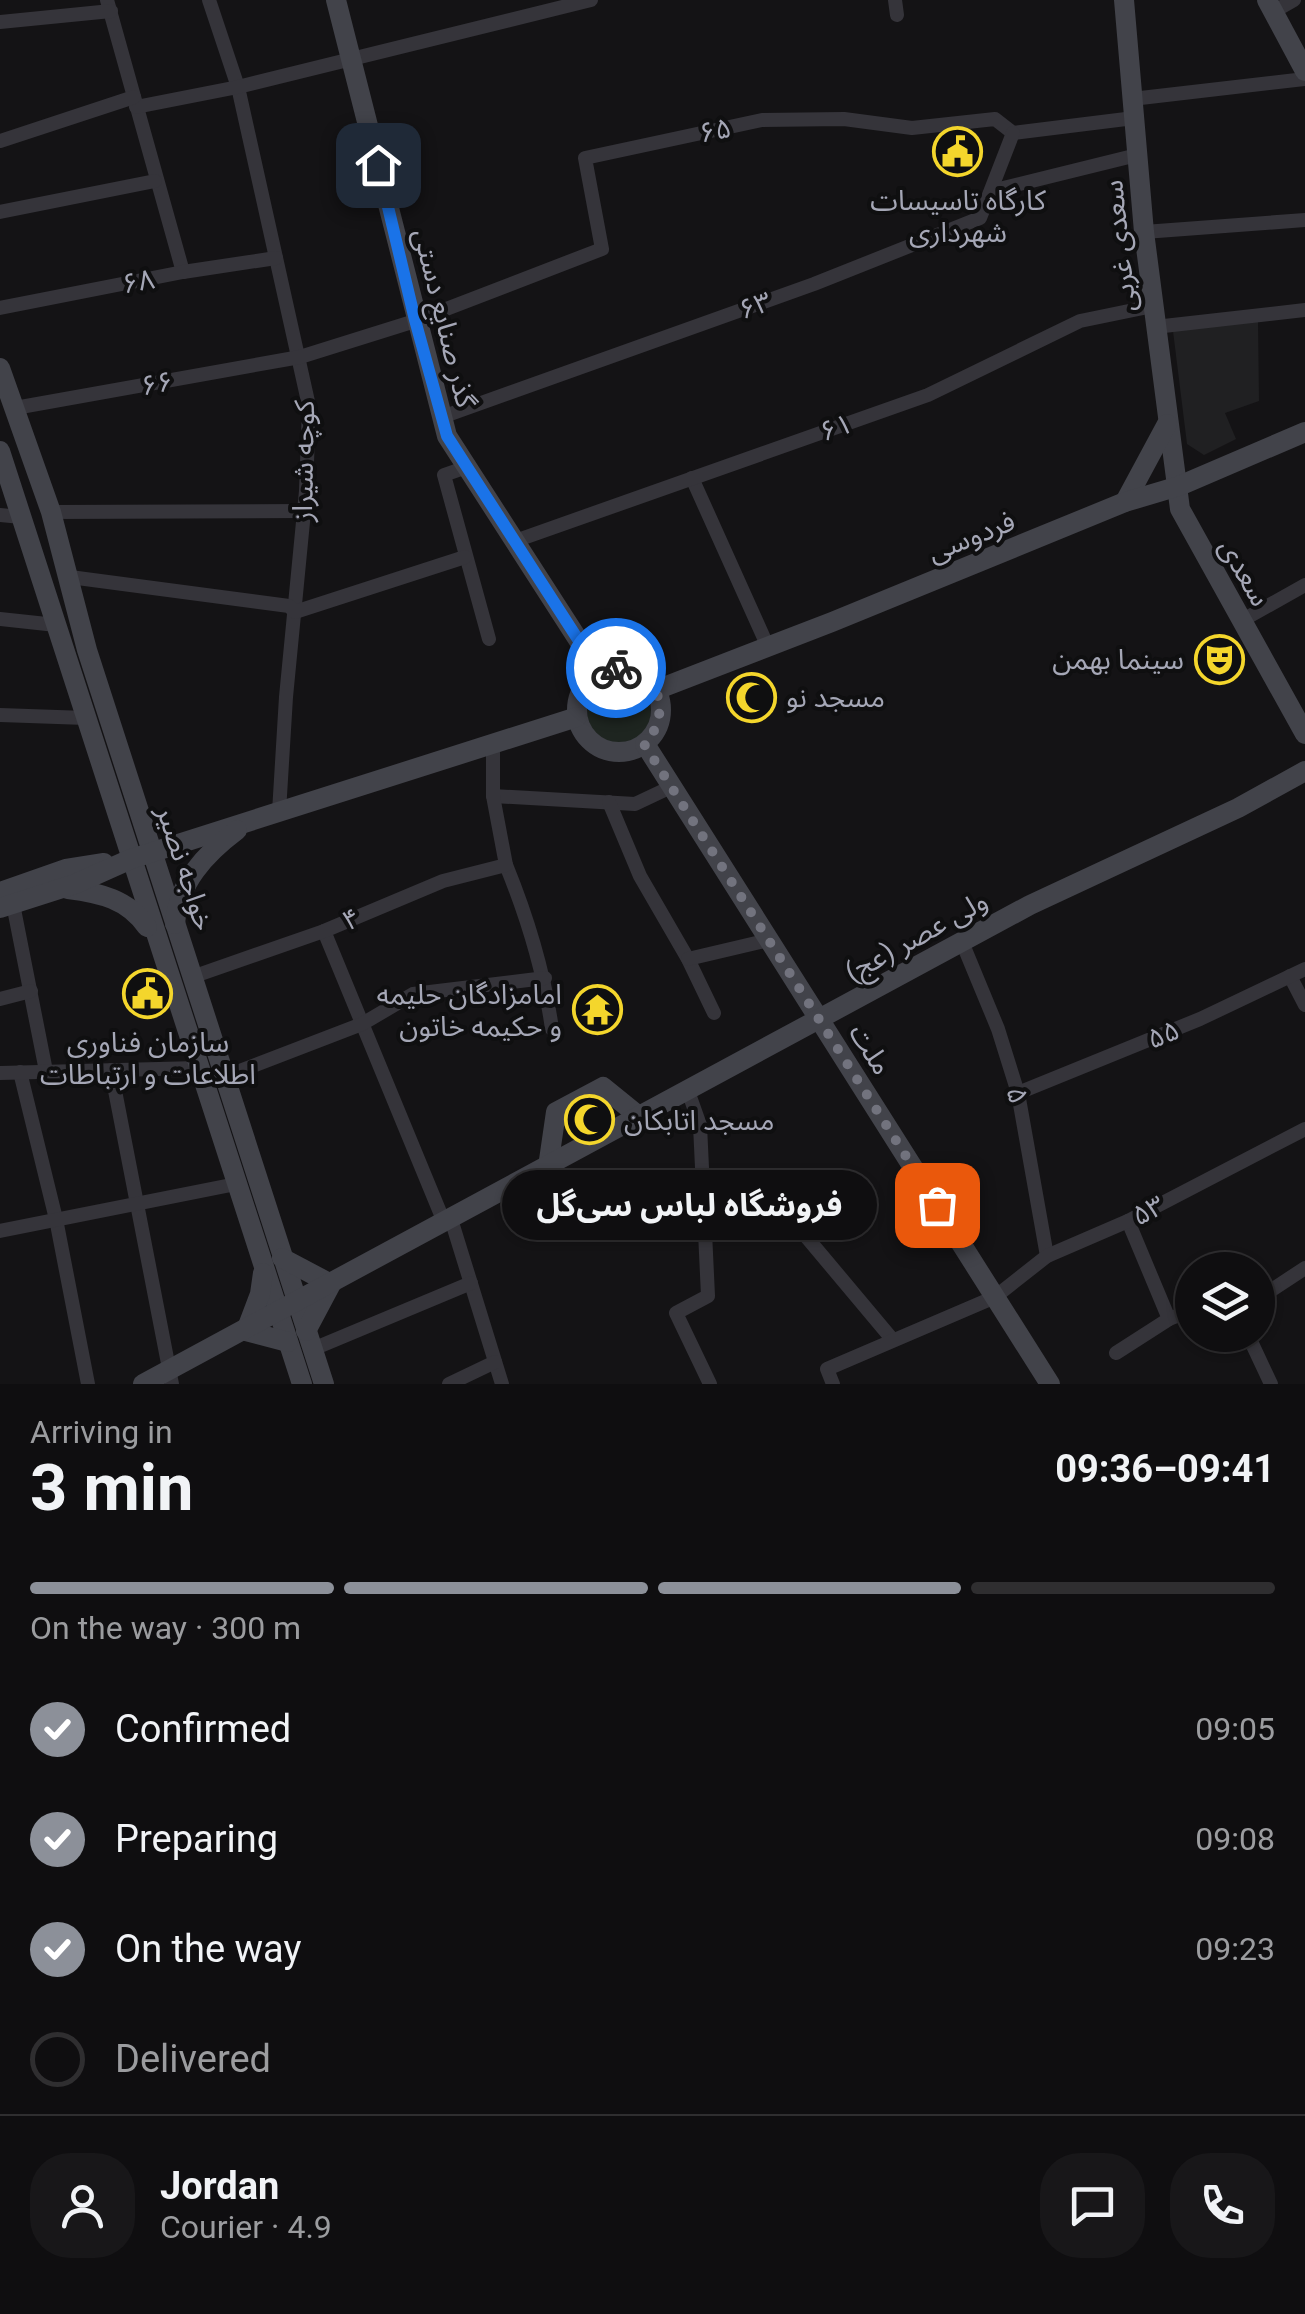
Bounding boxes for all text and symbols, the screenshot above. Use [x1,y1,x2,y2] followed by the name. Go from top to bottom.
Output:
[696,111,734,150] street label: ۶۵
[336,123,421,208] pin
[932,126,984,178] public building icon: کارگاه تاسیسات شهرداری
[351,138,406,193] icon: home
[1096,179,1143,313] street label: سعدی غربی
[870,184,1046,249] place label: کارگاه تاسیسات شهرداری
[402,225,483,412] street label: گذر صنایع دستی
[119,262,157,301] street label: ۶۸
[735,285,776,326] street label: ۶۳
[138,364,176,403] street label: ۶۶
[286,400,322,523] street label: کوچه شیراز
[815,406,857,448] street label: ۶۱
[923,504,1020,569] street label: فردوسی
[1212,533,1277,612] street label: سعدی
[566,618,666,718] courier
[1193,633,1245,685] theatre icon: سینما بهمن
[589,641,644,696] icon: bike
[1052,643,1184,676] place label: سینما بهمن
[725,671,777,723] mosque icon: مسجد نو
[786,681,885,714] place label: مسجد نو
[150,801,221,935] street label: خواجه نصیر
[839,884,995,993] street label: ولی عصر (عج)
[337,901,365,938] street label: ۴
[122,968,174,1020] public building icon: سازمان فناوری اطلاعات و ارتباطات
[376,978,562,1043] place label: امامزادگان حلیمه و حکیمه خاتون
[571,984,623,1036] temple icon: امامزادگان حلیمه و حکیمه خاتون
[1142,1013,1184,1056] street label: ۵۵
[842,1018,899,1081] street label: ملت
[40,1026,256,1091] place label: سازمان فناوری اطلاعات و ارتباطات
[1000,1083,1035,1107] street label: ۵
[563,1094,615,1146] mosque icon: مسجد اتابکان
[624,1104,774,1137] place label: مسجد اتابکان
[895,1163,980,1248] pin
[502,1170,877,1240] callout: فروشگاه لباس سی‌گل
[910,1178,965,1233] icon: bag
[537,1186,842,1224] text: فروشگاه لباس سی‌گل
[1126,1188,1170,1232] street label: ۵۳
[1175,1252,1275,1352] map controls
[1175,1252,1275,1352] button: layers
[30,1413,173,1451] text: Arriving in
[1055,1447,1275,1491] text: 09:36–09:41
[30,1450,193,1526] text: 3 min
[30,1609,301,1647] text: On the way · 300 m
[30,1702,85,1757] icon: check
[115,1707,291,1751] text: Confirmed
[1195,1710,1275,1748] text: 09:05
[30,1812,85,1867] icon: check
[115,1817,278,1861] text: Preparing
[1195,1820,1275,1858] text: 09:08
[30,1922,85,1977] icon: check
[115,1927,301,1971] text: On the way
[1195,1930,1275,1968] text: 09:23
[115,2037,271,2081] text: Delivered
[30,2153,135,2258] button: person
[1040,2153,1145,2258] button: chat
[1170,2153,1275,2258] button: phone
[160,2164,279,2208] text: Jordan
[160,2208,332,2246] text: Courier · 4.9

